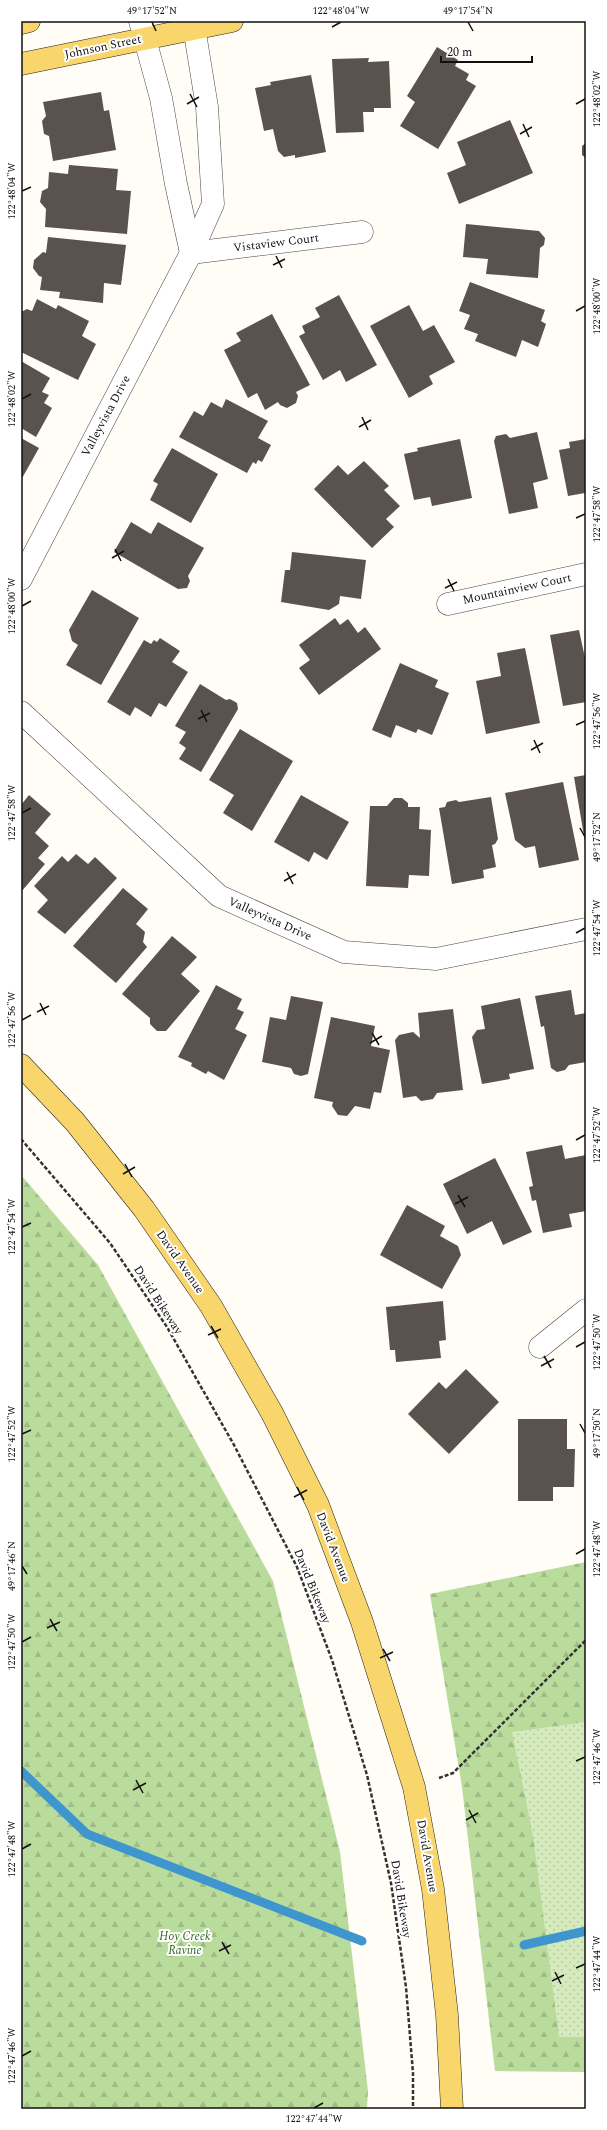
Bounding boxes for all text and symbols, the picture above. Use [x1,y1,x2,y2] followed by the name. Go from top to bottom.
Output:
[127,3,177,19] text: 49°17'52"N
[313,3,370,19] text: 122°48'04"W
[443,3,493,19] text: 49°17'54"N
[63,30,143,64] street label: Johnson Street
[441,38,532,64] scale bar
[447,43,472,62] text: 20 m
[589,70,605,127] text: 122°48'02"W
[4,162,20,219] text: 122°48'04"W
[232,228,320,258] street label: Vistaview Court
[589,277,605,334] text: 122°48'00"W
[4,370,20,427] text: 122°48'02"W
[77,372,136,460] street label: Valleyvista Drive
[589,485,605,542] text: 122°47'58"W
[461,568,573,610] street label: Mountainview Court
[4,577,20,634] text: 122°48'00"W
[589,692,605,749] text: 122°47'56"W
[4,784,20,841] text: 122°47'58"W
[589,812,605,862] text: 49°17'52"N
[225,892,315,946] street label: Valleyvista Drive
[589,899,605,956] text: 122°47'54"W
[4,991,20,1048] text: 122°47'56"W
[589,1106,605,1163] text: 122°47'52"W
[4,1198,20,1255] text: 122°47'54"W
[151,1226,209,1298] street label: David Avenue
[129,1262,188,1339] street label: David Bikeway
[589,1313,605,1370] text: 122°47'50"W
[4,1405,20,1462] text: 122°47'52"W
[589,1408,605,1458] text: 49°17'50"N
[311,1509,355,1585] street label: David Avenue
[589,1520,605,1577] text: 122°47'48"W
[4,1541,20,1591] text: 49°17'46"N
[288,1546,336,1627] street label: David Bikeway
[4,1613,20,1670] text: 122°47'50"W
[589,1728,605,1785] text: 122°47'46"W
[411,1818,443,1894] street label: David Avenue
[4,1820,20,1877] text: 122°47'48"W
[385,1859,417,1941] street label: David Bikeway
[159,1927,211,1960] park label: Hoy Creek Ravine
[589,1935,605,1992] text: 122°47'44"W
[4,2027,20,2084] text: 122°47'46"W
[286,2111,343,2127] text: 122°47'44"W

